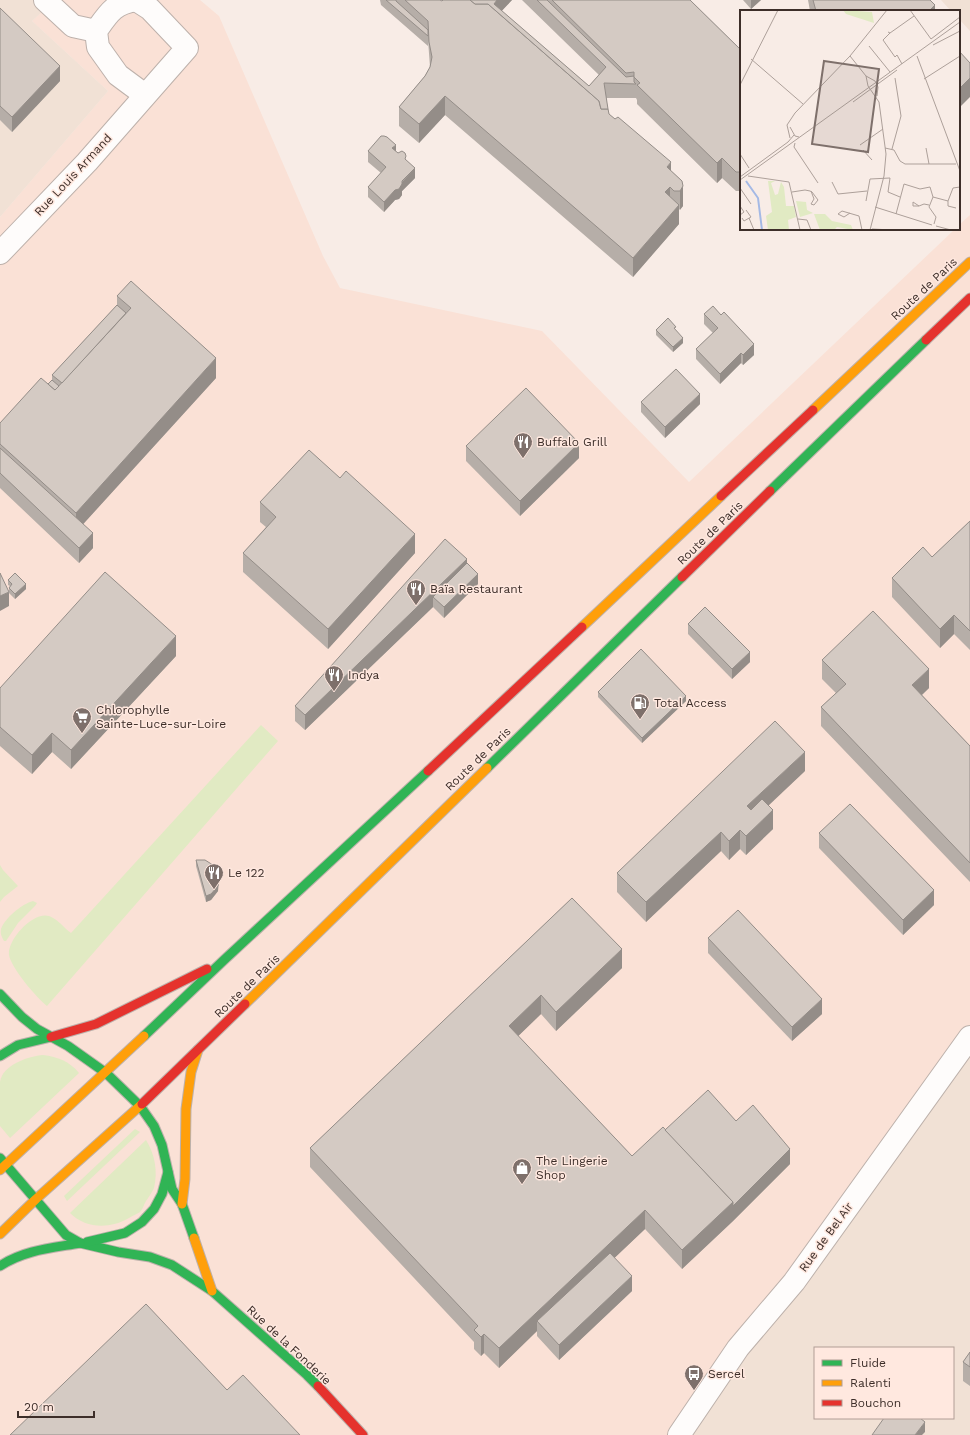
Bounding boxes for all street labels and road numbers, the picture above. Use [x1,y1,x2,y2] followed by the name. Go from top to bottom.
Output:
[31,131,115,219] street label: Rue Louis Armand
[888,255,960,323] street label: Route de Paris
[674,498,746,568] street label: Route de Paris
[442,724,514,794] street label: Route de Paris
[211,951,283,1021] street label: Route de Paris
[796,1199,856,1274] street label: Rue de Bel Air
[244,1302,334,1388] street label: Rue de la Fonderie

